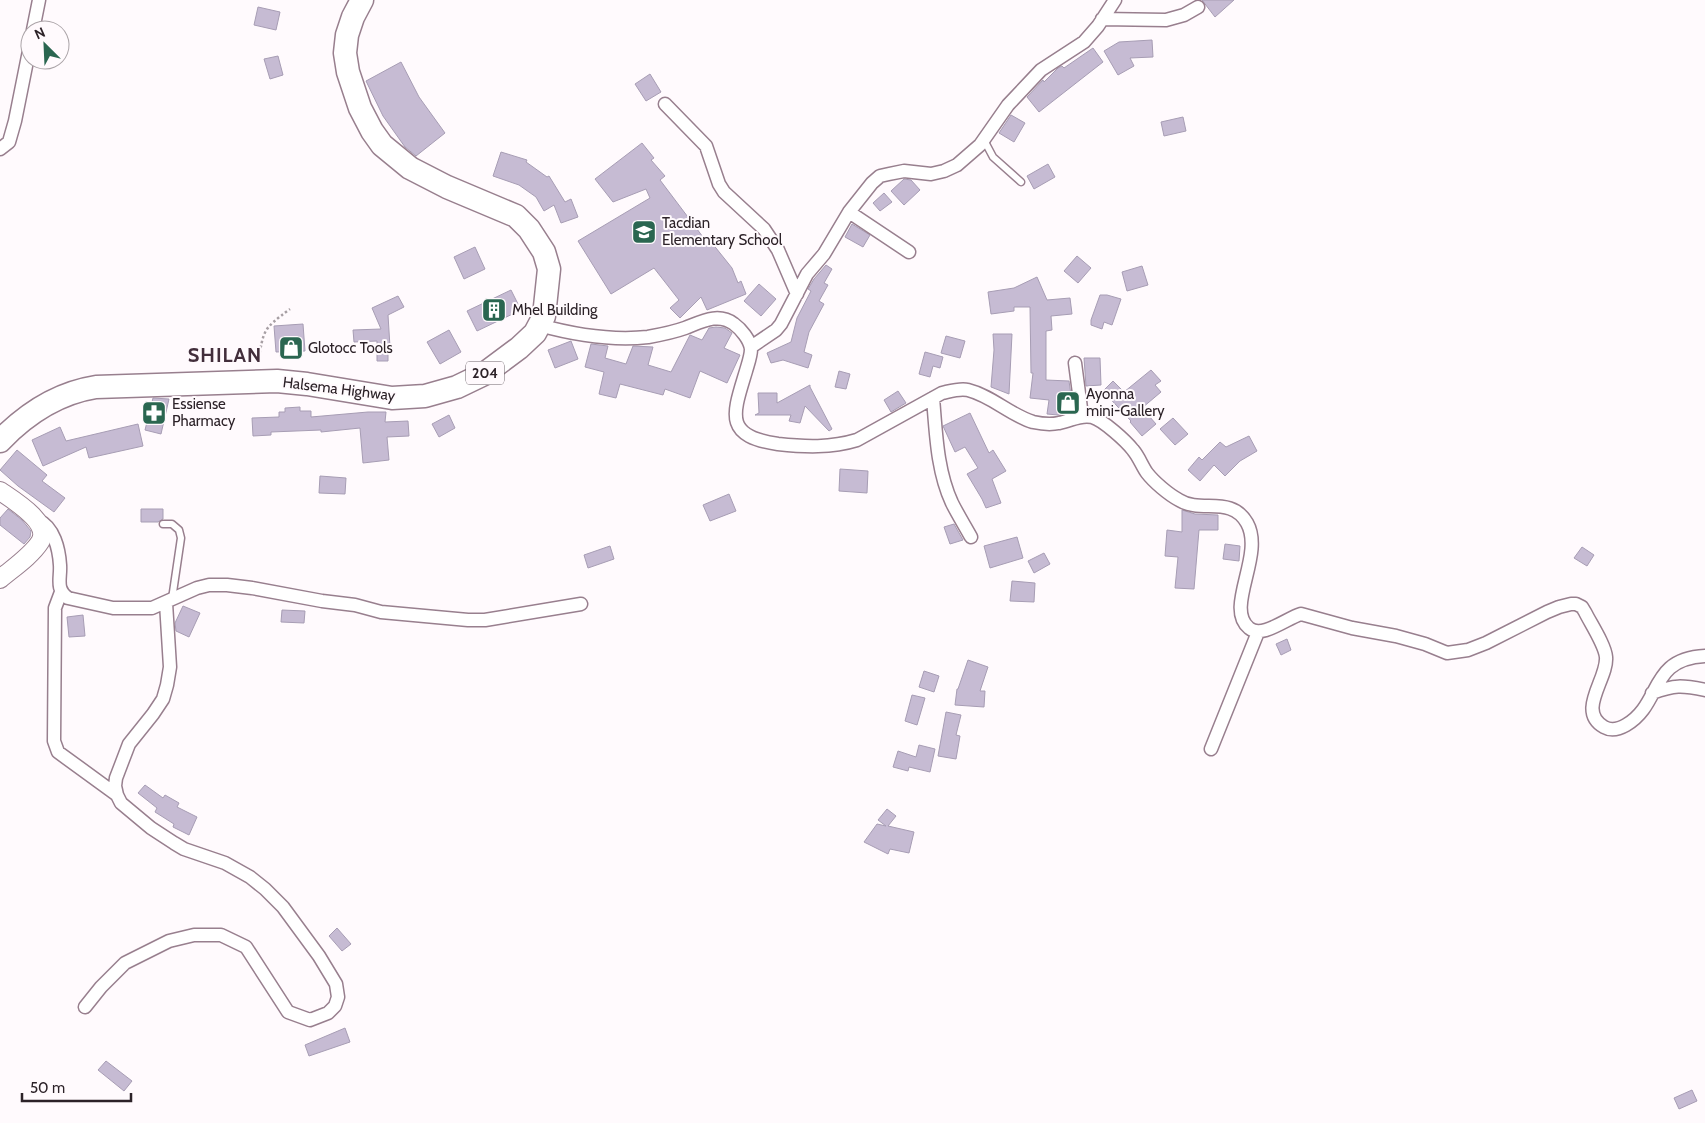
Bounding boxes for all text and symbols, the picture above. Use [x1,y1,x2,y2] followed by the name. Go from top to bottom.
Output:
[20,20,70,70] north arrow
[32,23,48,43] text: N
[662,214,783,249] place label: Tacdian Elementary School
[631,219,657,245] school or university icon: Tacdian Elementary School
[481,297,507,323] building icon: Mhel Building
[512,301,598,319] place label: Mhel Building
[278,335,304,361] shop icon: Glotocc Tools
[308,339,393,357] place label: Glotocc Tools
[188,343,262,367] district label: SHILAN
[466,362,504,384] road number: 204
[282,373,397,405] street label: Halsema Highway
[1086,385,1165,420] place label: Ayonna mini-Gallery
[1055,390,1081,416] shop icon: Ayonna mini-Gallery
[172,395,236,430] place label: Essiense Pharmacy
[141,400,167,426] pharmacy icon: Essiense Pharmacy
[22,1070,131,1102] scale bar
[30,1079,65,1097] text: 50 m

